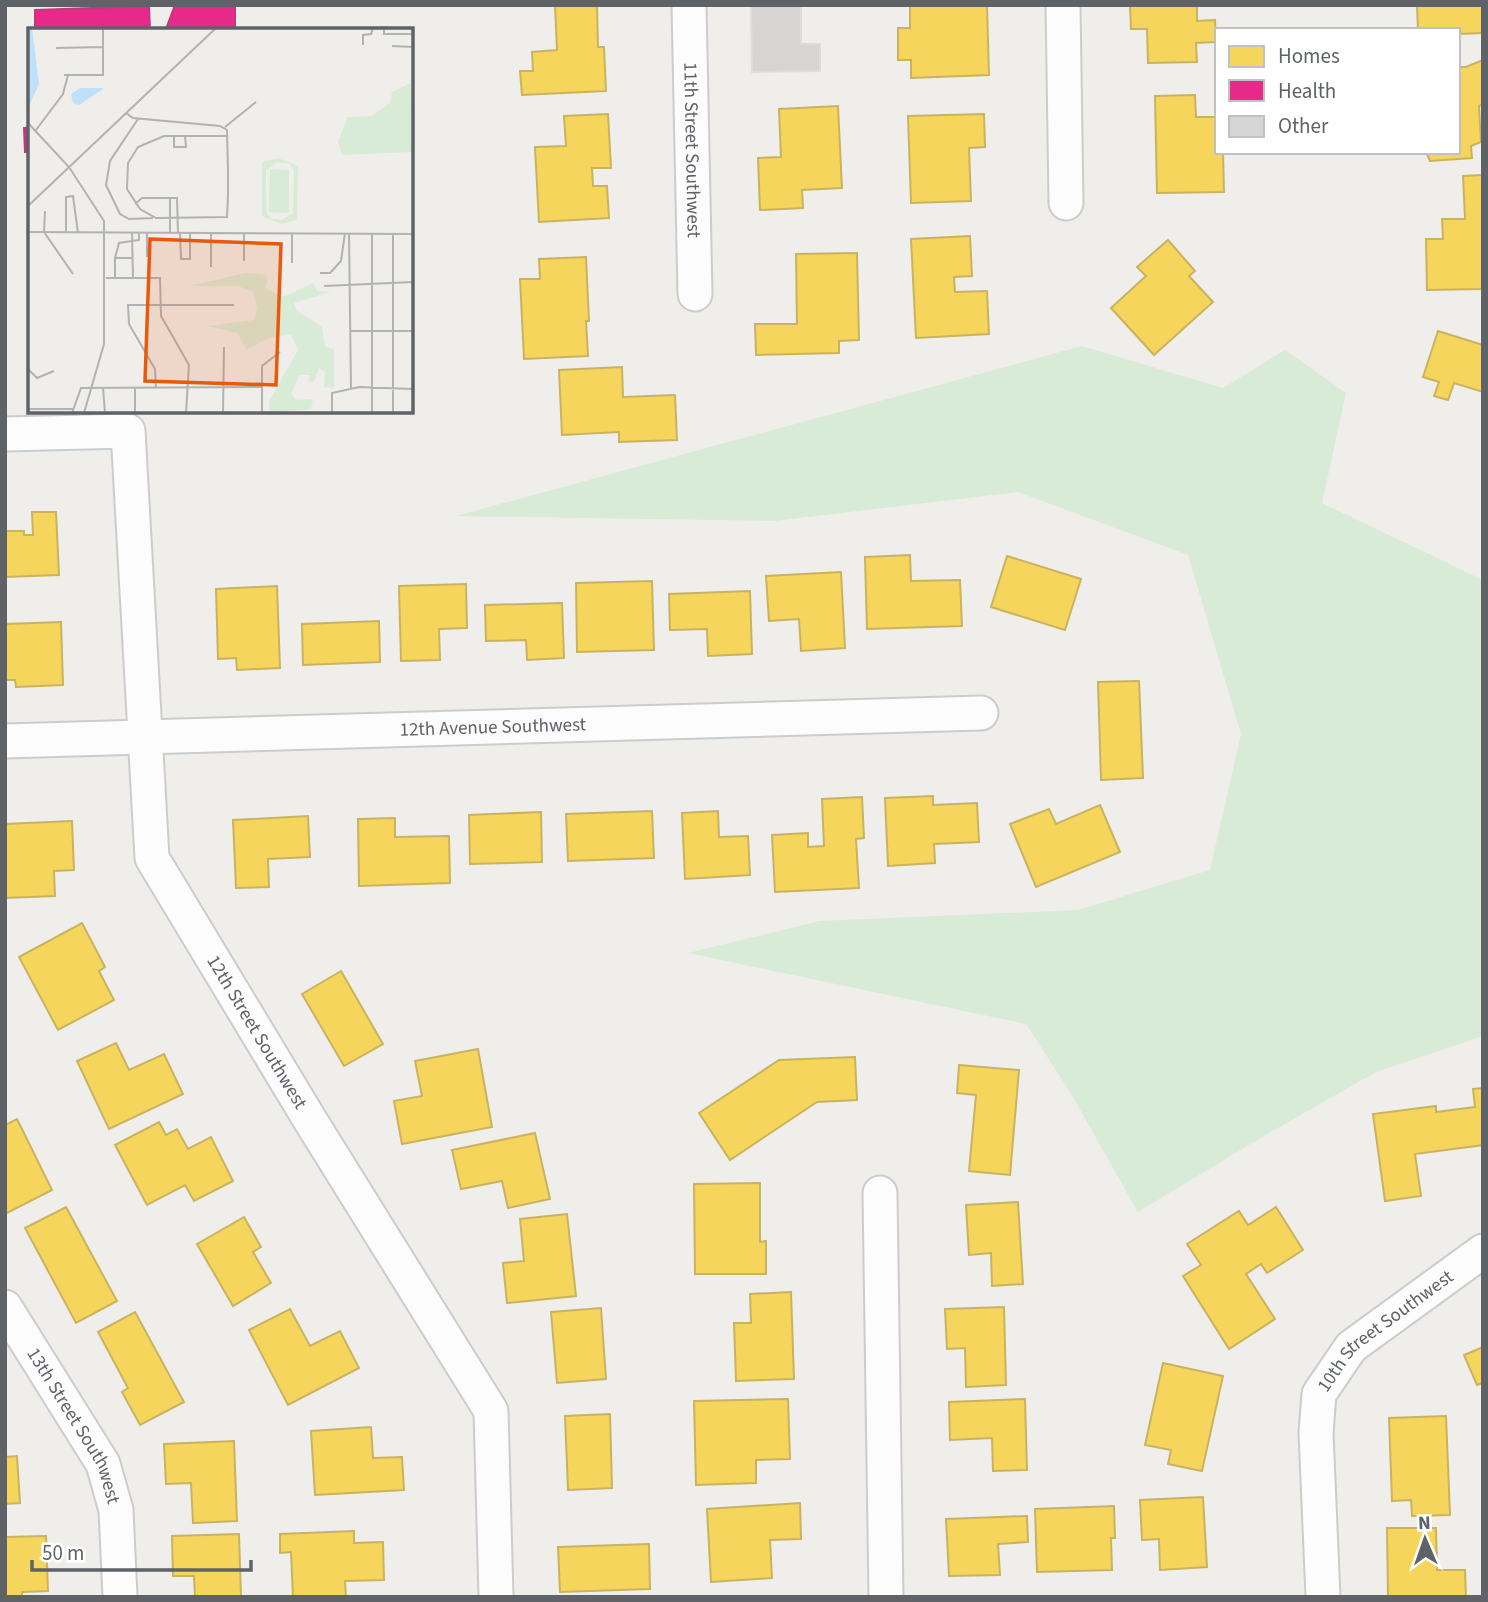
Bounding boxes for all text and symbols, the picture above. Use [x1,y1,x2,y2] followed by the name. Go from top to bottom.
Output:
[28,28,413,413] inset map
[1215,28,1460,154] legend
[1278,41,1340,71] text: Homes
[677,62,707,239] street label: 11th Street Southwest
[1278,76,1336,106] text: Health
[1278,111,1329,141] text: Other
[399,711,587,743] street label: 12th Avenue Southwest
[200,950,314,1115] street label: 12th Street Southwest
[1311,1263,1459,1398] street label: 10th Street Southwest
[20,1342,127,1507] street label: 13th Street Southwest
[1390,1504,1460,1574] north arrow
[1418,1510,1431,1537] text: N
[32,1528,250,1572] scale bar
[42,1538,84,1568] text: 50 m

